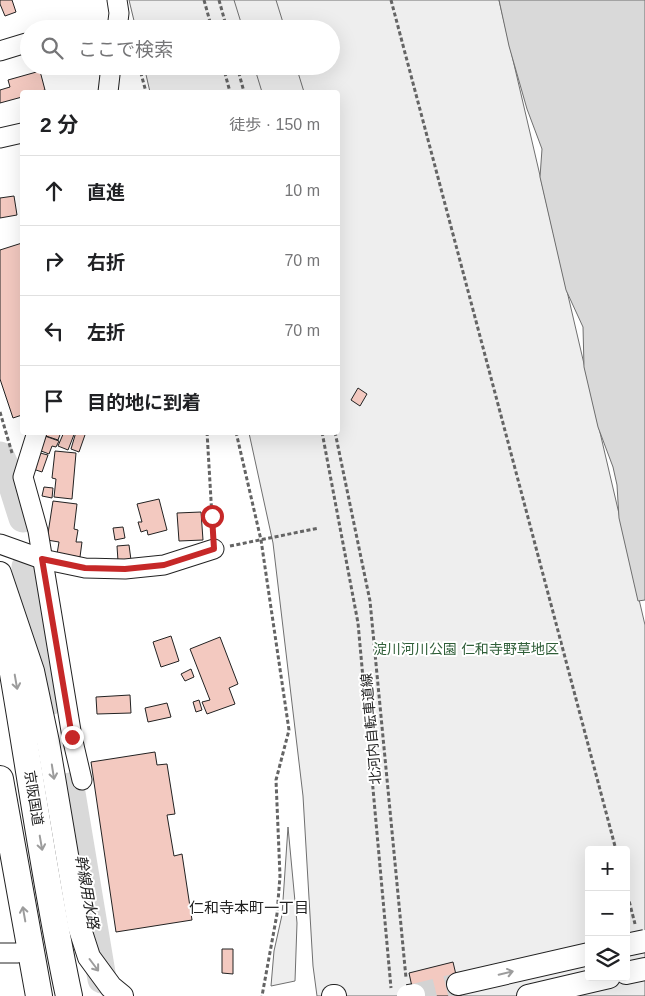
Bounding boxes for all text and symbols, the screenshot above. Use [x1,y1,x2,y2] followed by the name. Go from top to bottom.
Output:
[20,20,340,75] search box
[38,34,66,62] icon: search
[78,39,173,60] text: ここで検索
[40,113,79,136] text: 2 分
[229,116,320,133] text: 徒歩 · 150 m
[40,177,68,205] icon: ahead
[87,182,125,203] text: 直進
[284,182,320,199] text: 10 m
[40,247,68,275] icon: right
[87,252,125,273] text: 右折
[284,252,320,269] text: 70 m
[40,317,68,345] icon: left
[87,322,125,343] text: 左折
[284,322,320,339] text: 70 m
[40,387,68,415] icon: arrive
[87,392,201,413] text: 目的地に到着
[201,505,224,528] route start
[373,641,559,657] park label: 淀川河川公園 仁和寺野草地区
[358,673,384,785] street label: 北河内自転車道線
[11,674,21,690] one-way arrow
[61,726,84,749] route end
[48,764,58,780] one-way arrow
[22,769,46,827] street label: 京阪国道
[37,834,47,850] one-way arrow
[585,846,630,981] map controls
[585,846,630,891] button: +
[73,853,103,932] water label: 幹線用水路
[585,891,630,936] button: −
[189,899,309,916] district label: 仁和寺本町一丁目
[19,906,29,922] one-way arrow
[585,936,630,981] button: layers
[89,958,99,972] one-way arrow
[497,968,513,977] one-way arrow

